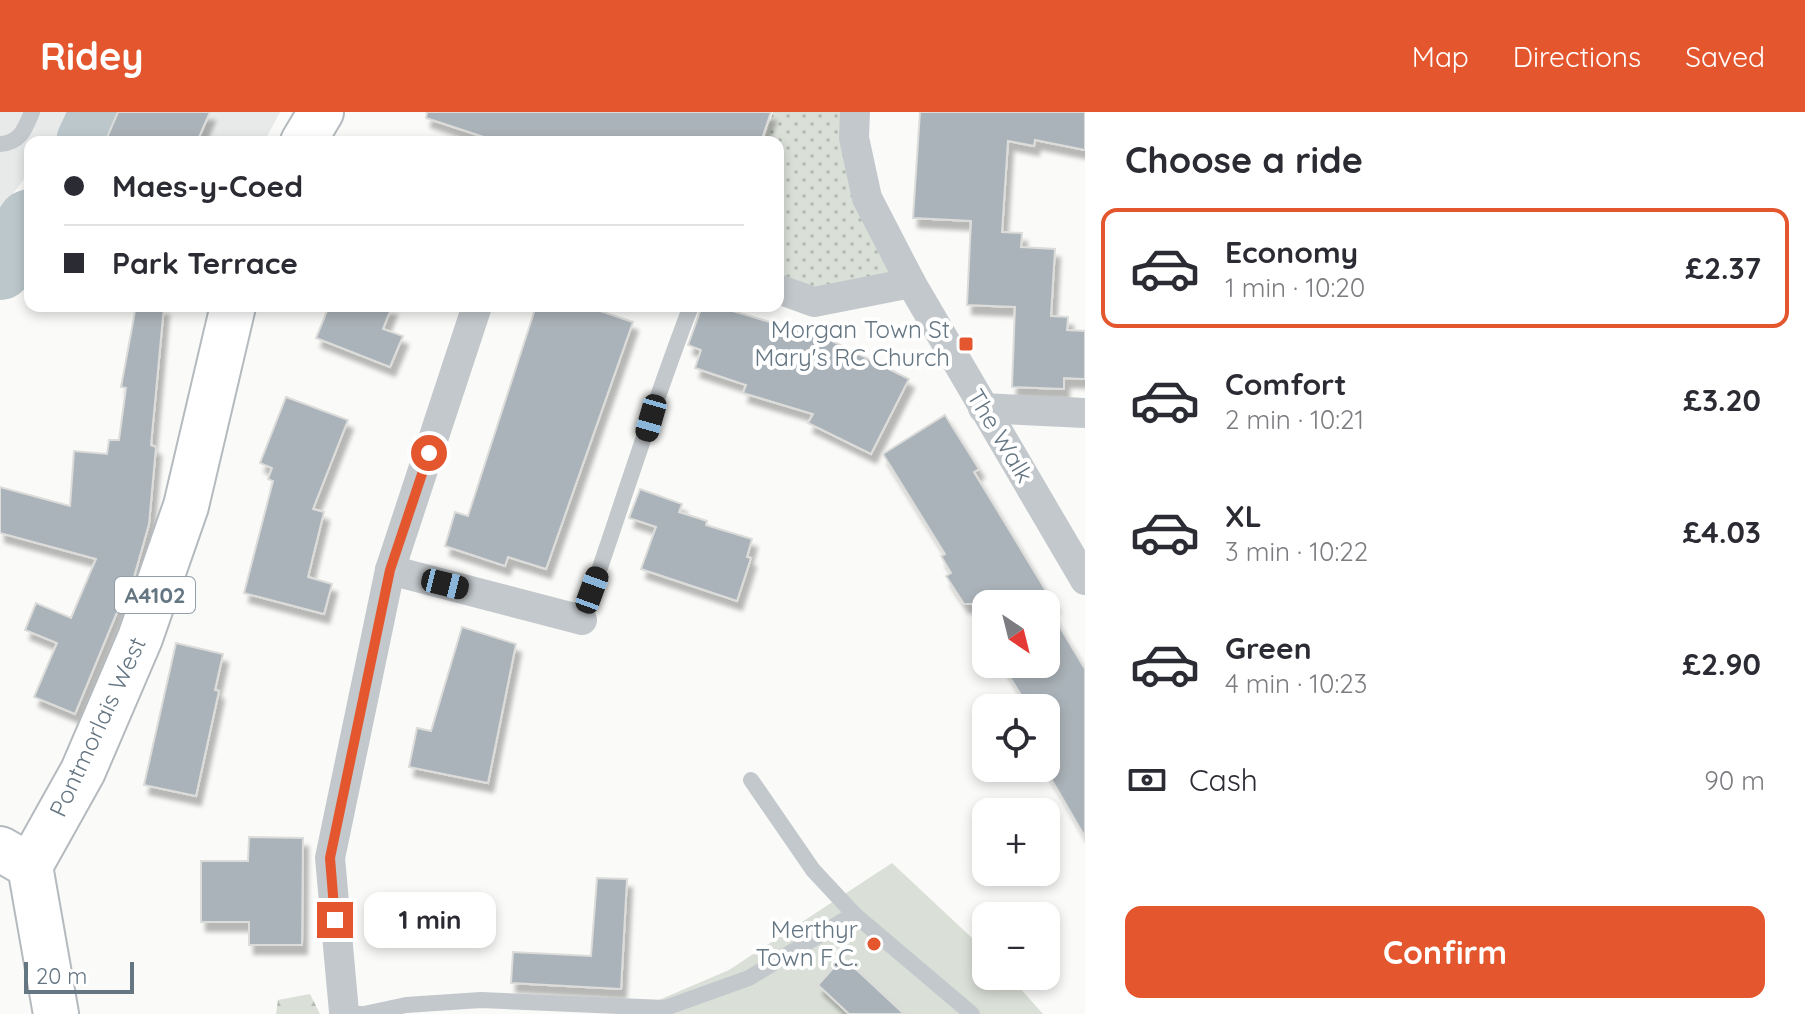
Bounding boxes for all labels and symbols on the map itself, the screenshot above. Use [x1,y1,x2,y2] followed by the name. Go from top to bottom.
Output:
[754,314,950,372] place label: Morgan Town St Mary's RC Church
[957,335,975,353] marker: Morgan Town St Mary's RC Church
[961,383,1041,488] street label: The Walk
[633,392,669,444] car
[411,435,447,471] route start
[573,563,611,617] car
[419,567,471,601] car
[115,577,195,613] road number: A4102
[972,590,1060,678] north arrow
[42,632,152,821] street label: Pontmorlais West
[363,892,495,948] callout: 1 min
[317,902,353,938] route end
[755,914,858,972] place label: Merthyr Town F.C.
[865,935,883,953] marker: Merthyr Town F.C.
[24,958,134,994] scale bar

